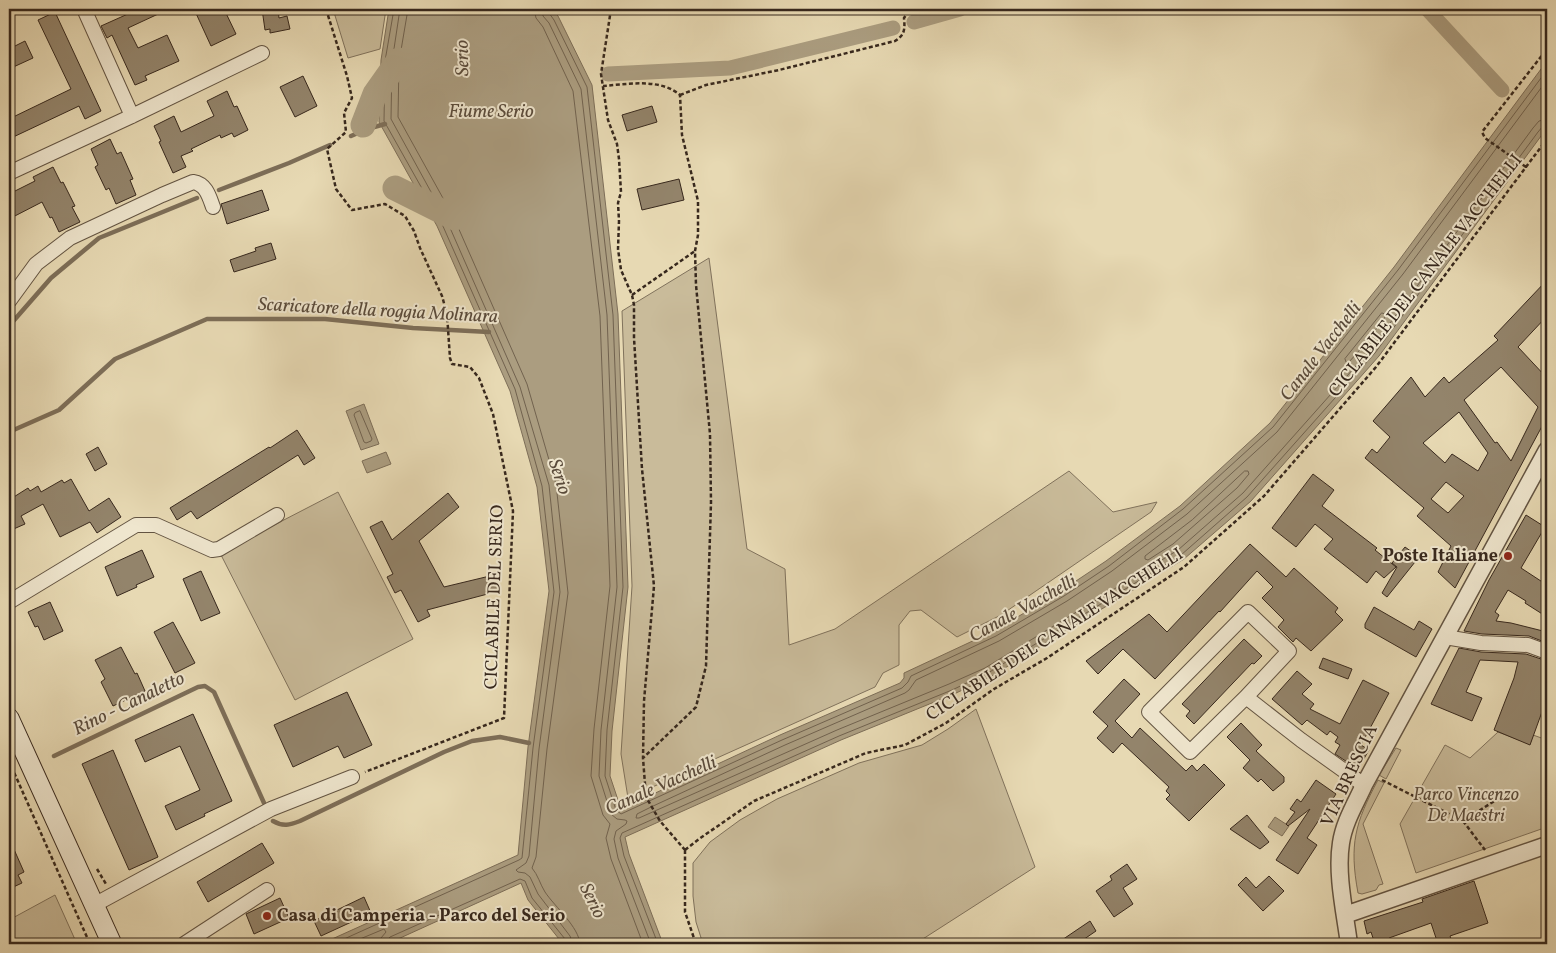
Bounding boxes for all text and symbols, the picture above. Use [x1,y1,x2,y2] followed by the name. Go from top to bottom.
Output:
[450,39,476,76] water label: Serio
[448,99,534,125] water label: Fiume Serio
[1323,149,1529,403] street label: CICLABILE DEL CANALE VACCHELLI
[257,292,499,330] water label: Scaricatore della roggia Molinara
[1274,297,1368,407] water label: Canale Vacchelli
[541,456,577,499] water label: Serio
[479,504,511,690] street label: CICLABILE DEL SERIO
[921,542,1189,728] street label: CICLABILE DEL CANALE VACCHELLI
[1382,544,1498,569] place label: Poste Italiane
[1502,550,1514,562] marker: Poste Italiane
[965,569,1082,649] water label: Canale Vacchelli
[69,666,190,742] water label: Rino - Canaletto
[1315,721,1385,831] street label: VIA BRESCIA
[601,750,721,822] water label: Canale Vacchelli
[1413,783,1519,829] park label: Parco Vincenzo De Maestri
[572,879,612,923] water label: Serio
[277,904,565,929] place label: Casa di Camperia - Parco del Serio
[261,910,273,922] marker: Casa di Camperia - Parco del Serio

